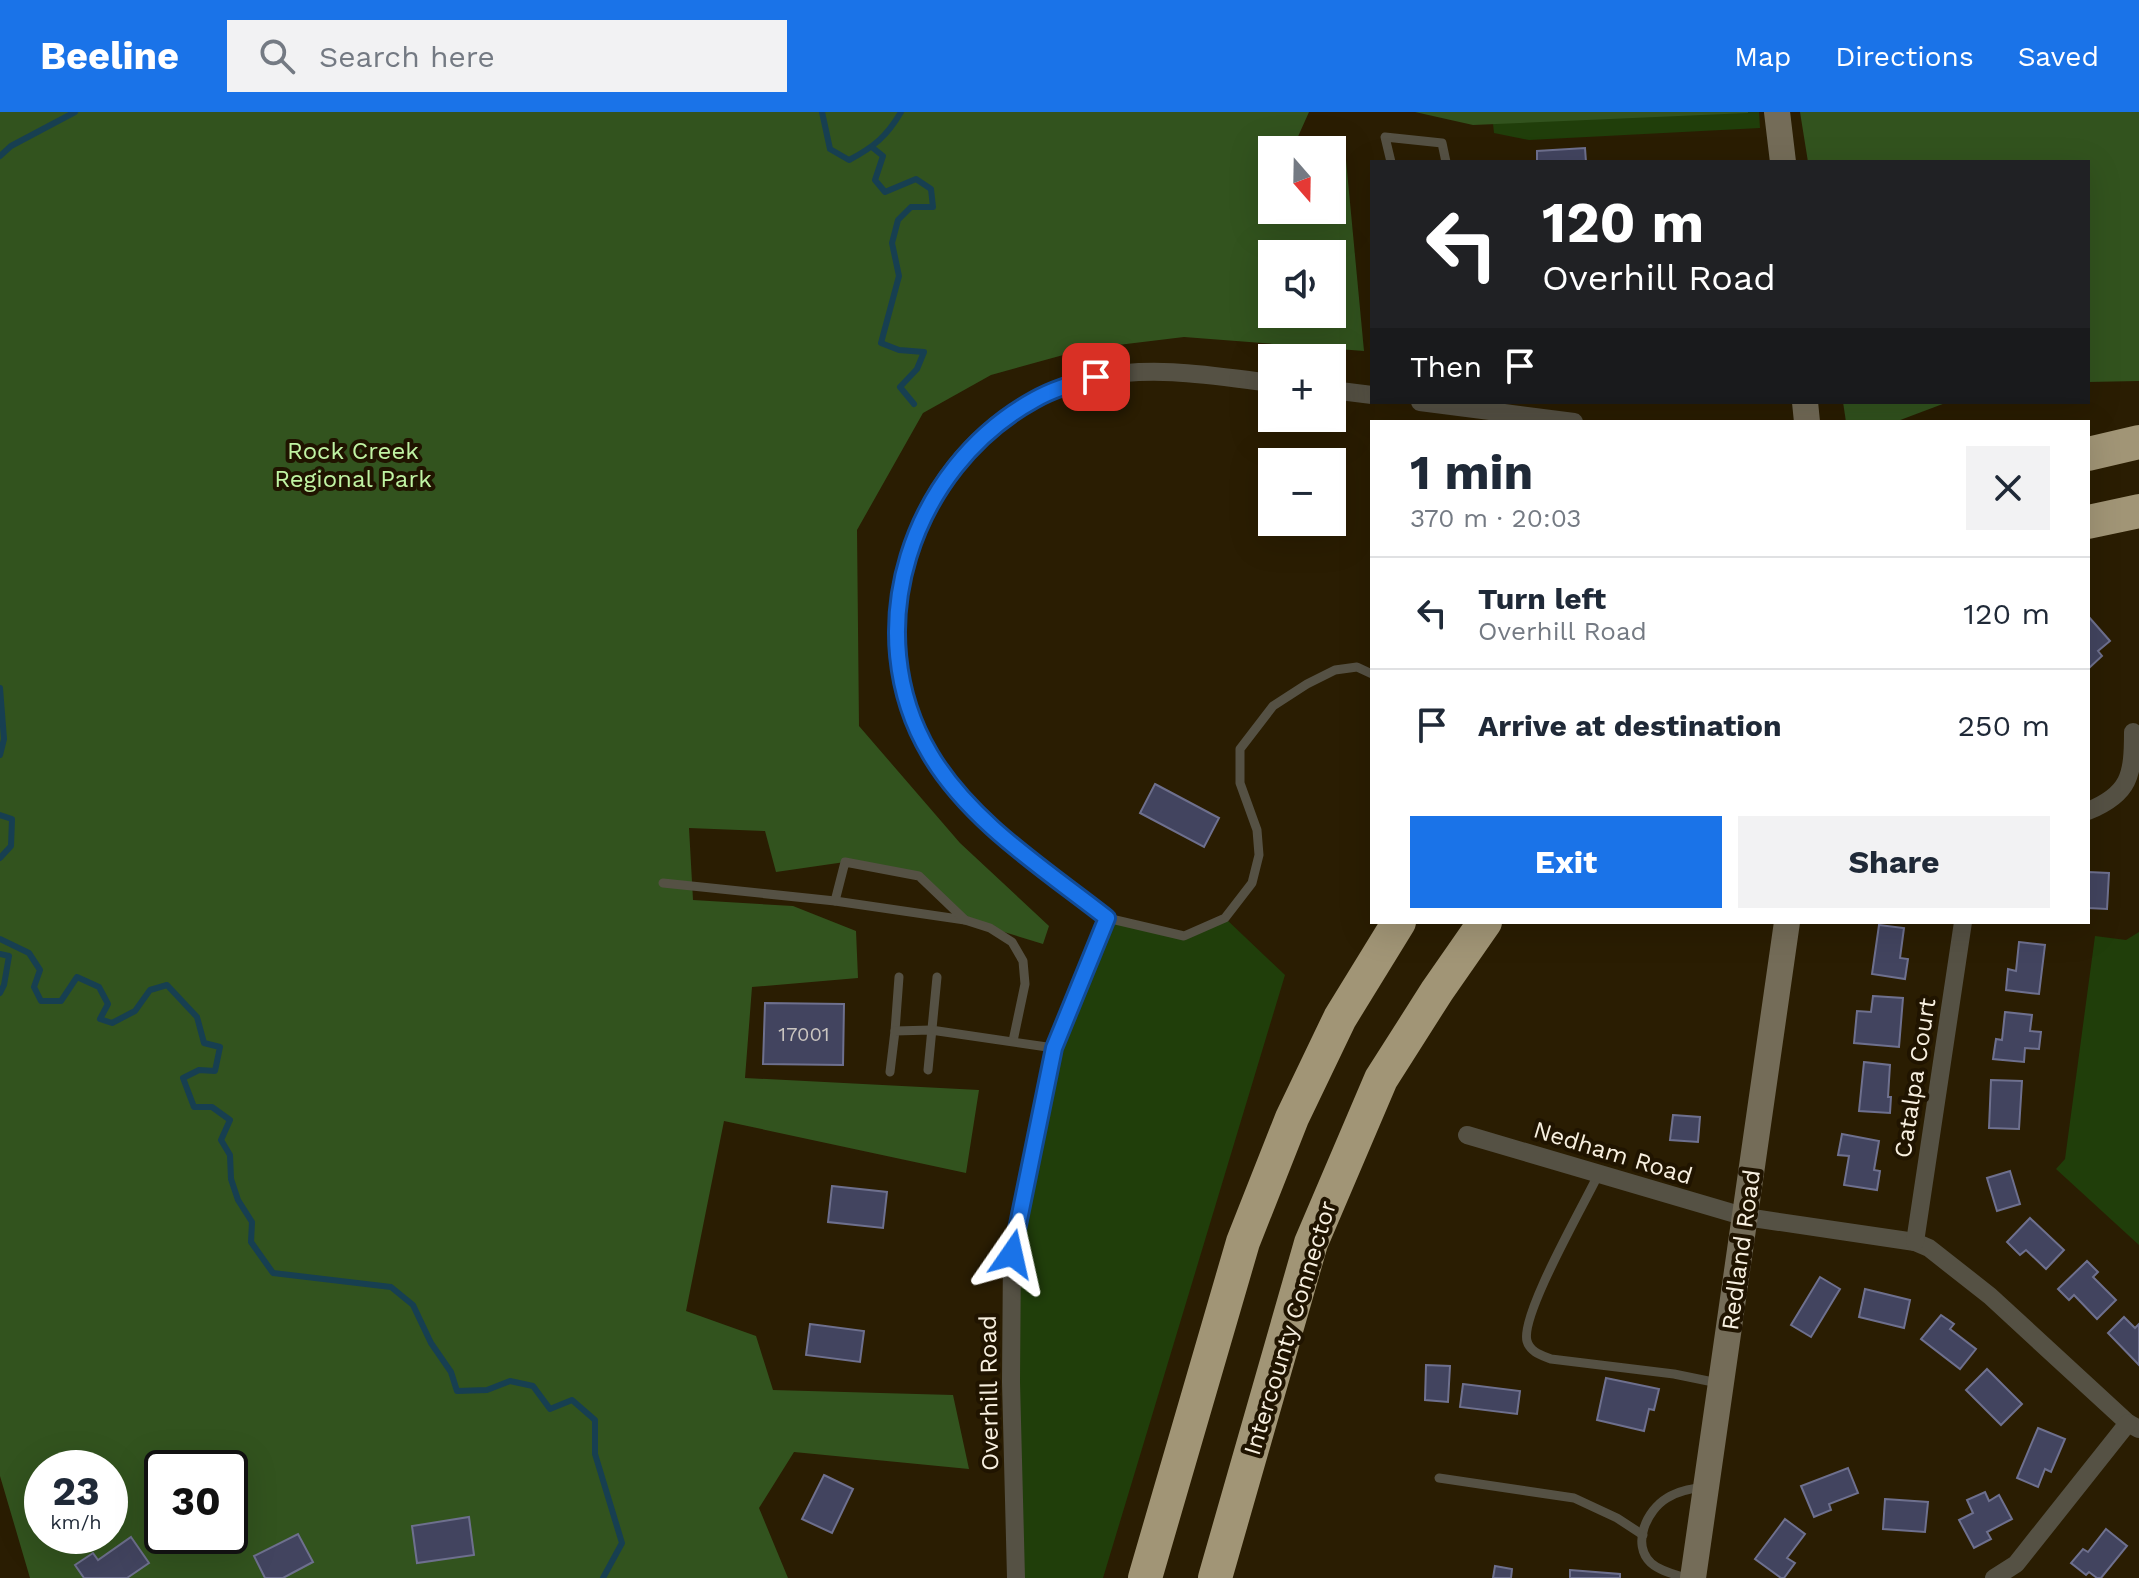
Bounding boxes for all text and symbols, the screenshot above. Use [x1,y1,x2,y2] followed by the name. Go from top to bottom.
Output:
[227,20,787,92] search box
[40,34,179,78] text: Beeline
[255,34,299,78] icon: search
[319,39,495,74] text: Search here
[1734,40,1791,73] text: Map
[1835,40,1974,73] text: Directions
[2018,40,2099,73] text: Saved
[1258,136,1346,224] north arrow
[1258,136,1346,536] map controls
[1542,190,1704,256] text: 120 m
[1410,192,1514,296] icon: left
[1258,240,1346,328] button: sound
[1542,257,1776,299] text: Overhill Road
[1062,343,1130,411] pin
[1258,344,1346,432] button: +
[1498,344,1542,388] icon: arrive
[1410,349,1482,384] text: Then
[1074,355,1118,399] icon: arrive
[274,437,432,493] park label: Rock Creek Regional Park
[1410,444,1533,501] text: 1 min
[1966,446,2050,530] button: close
[1258,448,1346,536] button: −
[1410,503,1581,533] text: 370 m · 20:03
[1478,581,1606,616] text: Turn left
[1410,591,1454,635] icon: left
[1963,596,2050,631] text: 120 m
[1478,616,1647,646] text: Overhill Road
[1410,703,1454,747] icon: arrive
[1478,708,1782,743] text: Arrive at destination
[1958,708,2050,743] text: 250 m
[1410,816,1722,908] button: Exit
[1738,816,2050,908] button: Share
[1889,996,1941,1160] street label: Catalpa Court
[778,1022,830,1046] house number: 17001
[1530,1116,1696,1190] street label: Nedham Road
[1716,1168,1766,1332] street label: Redland Road
[1238,1197,1342,1459] street label: Intercounty Connector
[970,1212,1054,1296] position arrow
[974,1315,1004,1471] street label: Overhill Road
[144,1450,248,1554] speed limit sign: 30
[52,1468,100,1515] text: 23
[50,1510,102,1534] text: km/h

